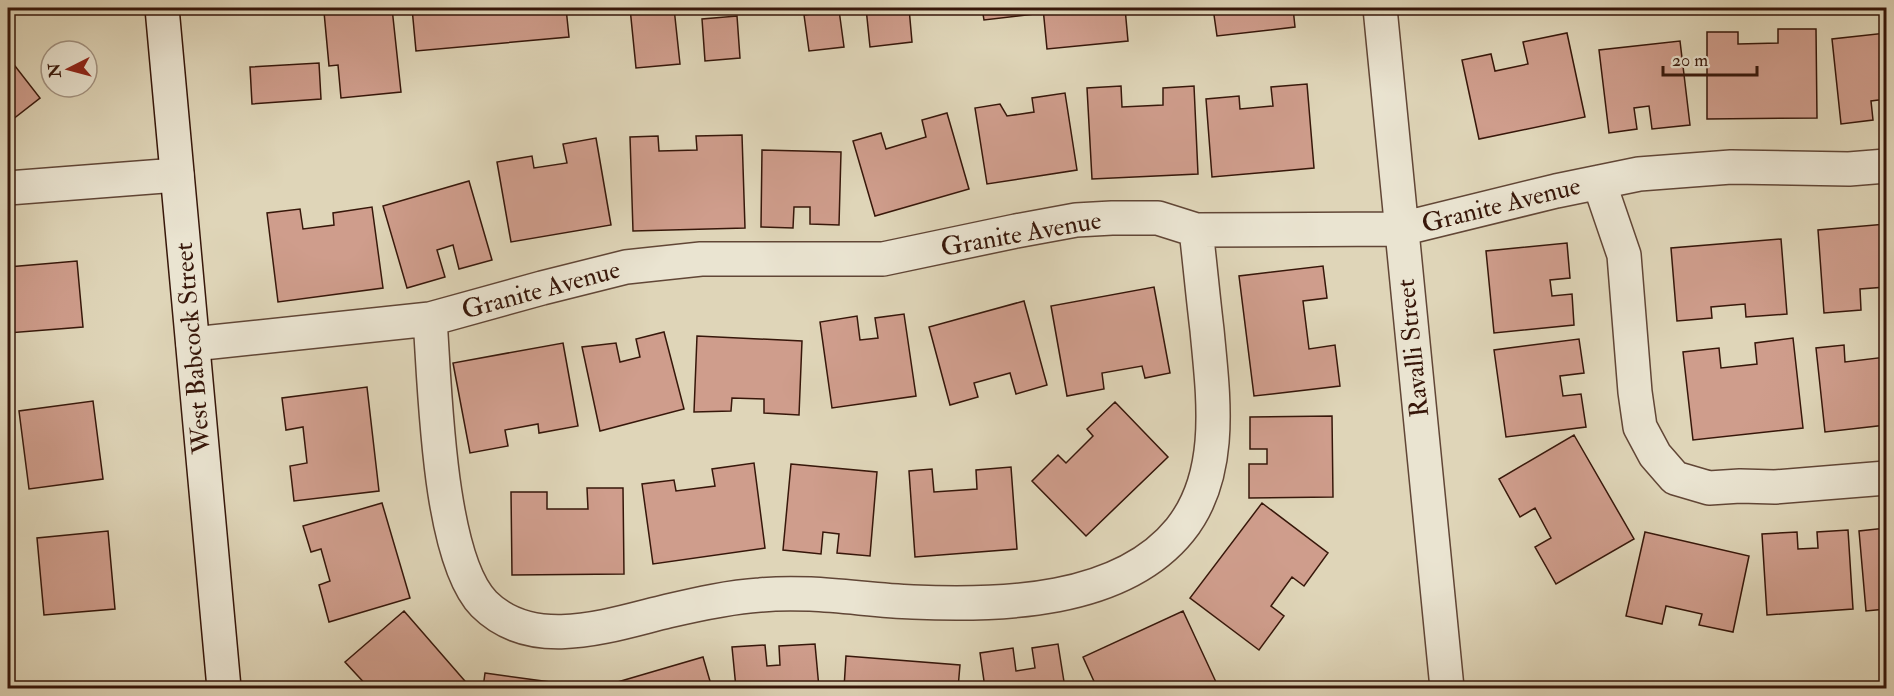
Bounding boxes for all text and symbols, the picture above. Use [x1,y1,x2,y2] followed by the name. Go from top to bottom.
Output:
[39,39,99,99] north arrow
[1663,39,1758,77] scale bar
[1672,49,1708,72] text: 20 m
[44,62,66,80] text: N
[1418,170,1584,240] street label: Granite Avenue
[938,204,1104,264] street label: Granite Avenue
[168,241,218,456] street label: West Babcock Street
[458,253,624,326] street label: Granite Avenue
[1390,277,1436,419] street label: Ravalli Street

